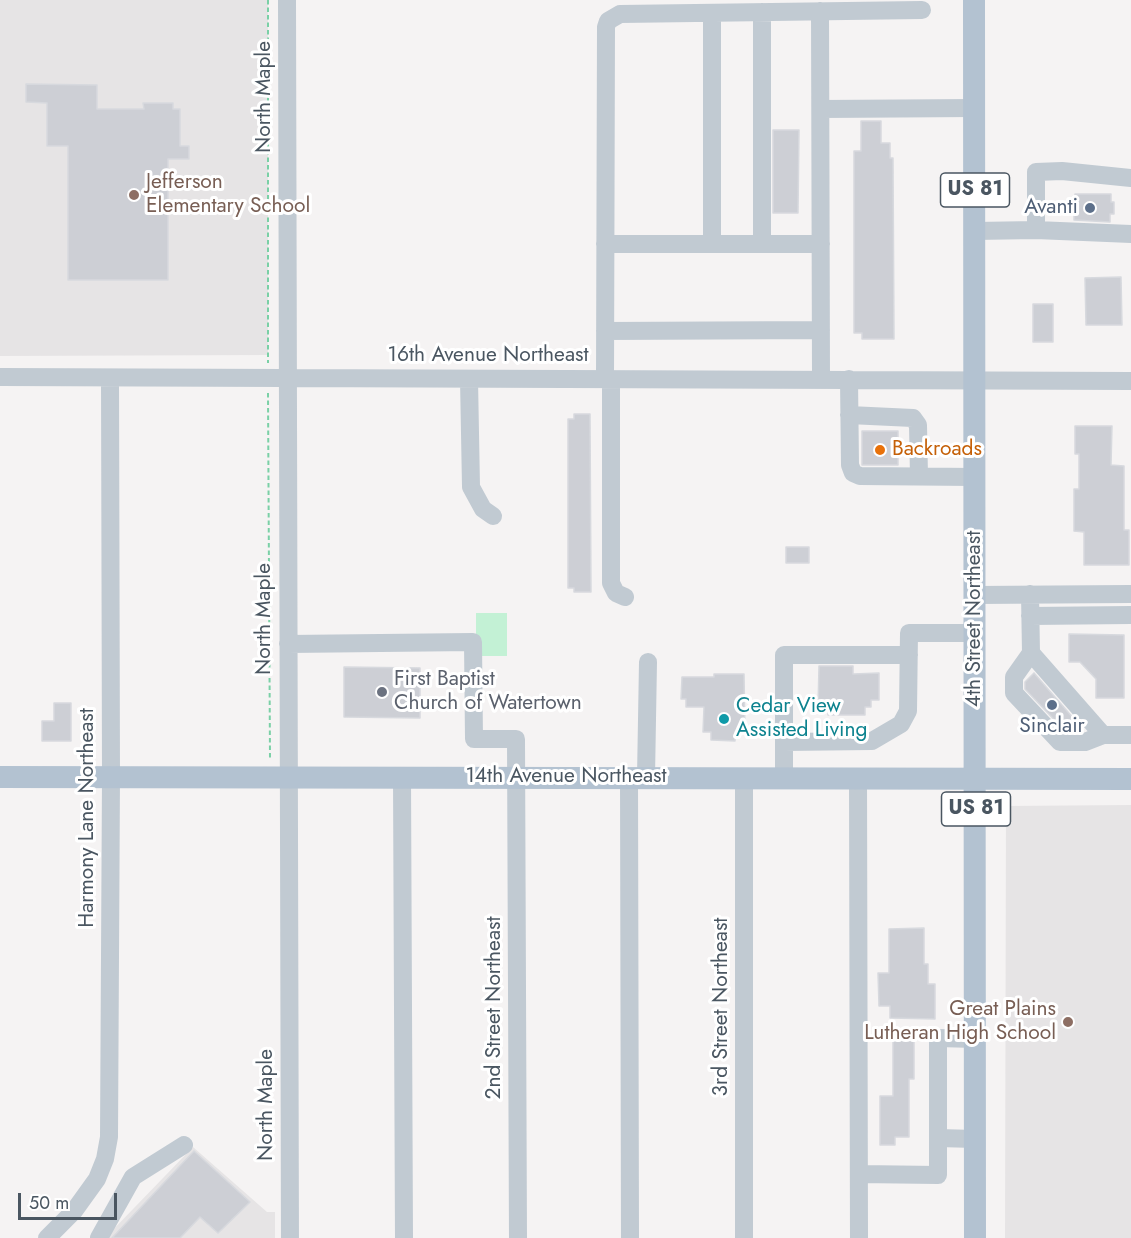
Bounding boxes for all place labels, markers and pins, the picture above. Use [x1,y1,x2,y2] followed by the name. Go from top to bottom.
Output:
[146,170,310,220] place label: Jefferson Elementary School
[127,188,141,202] marker: Jefferson Elementary School
[1024,195,1078,221] place label: Avanti
[1083,201,1097,215] marker: Avanti
[892,437,982,463] place label: Backroads
[873,443,887,457] marker: Backroads
[394,667,582,717] place label: First Baptist Church of Watertown
[375,685,389,699] marker: First Baptist Church of Watertown
[736,694,867,744] place label: Cedar View Assisted Living
[1045,698,1059,712] marker: Sinclair
[717,712,731,726] marker: Cedar View Assisted Living
[1019,714,1085,740] place label: Sinclair
[864,997,1056,1047] place label: Great Plains Lutheran High School
[1061,1015,1075,1029] marker: Great Plains Lutheran High School

